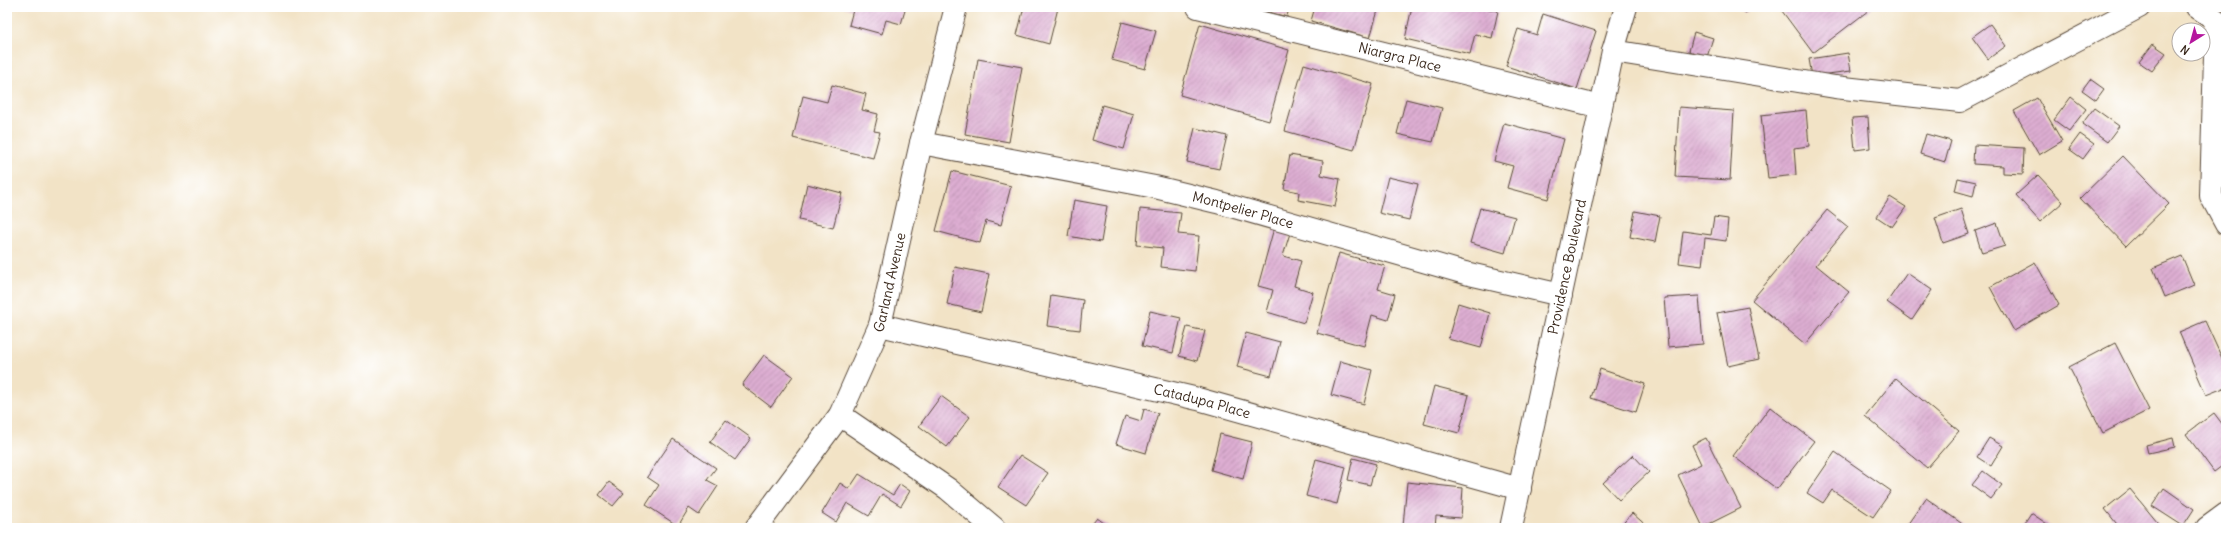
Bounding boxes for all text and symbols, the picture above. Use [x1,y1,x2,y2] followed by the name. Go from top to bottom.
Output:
[2171,22,2211,62] north arrow
[1356,38,1443,76] street label: Niargra Place
[2178,42,2192,58] text: N
[1191,187,1296,232] street label: Montpelier Place
[1544,198,1590,336] street label: Providence Boulevard
[869,231,910,335] street label: Garland Avenue
[1152,380,1253,422] street label: Catadupa Place

